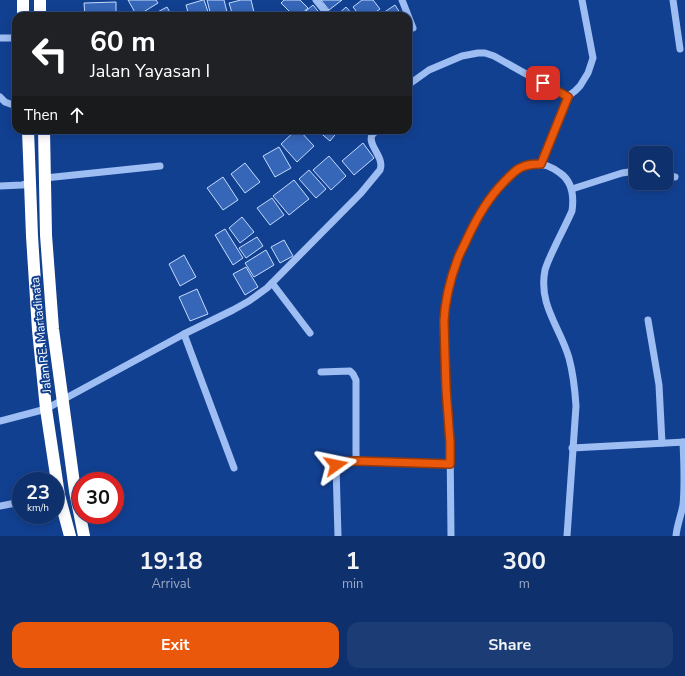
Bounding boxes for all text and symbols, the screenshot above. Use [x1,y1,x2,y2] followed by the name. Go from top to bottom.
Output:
[90,23,156,61] text: 60 m
[24,28,76,80] icon: left
[90,59,210,83] text: Jalan Yayasan I
[526,66,560,100] pin
[532,72,554,94] icon: arrive
[66,104,88,126] icon: ahead
[24,105,58,125] text: Then
[629,146,673,190] map controls
[629,146,673,190] button: search
[27,276,55,395] street label: Jalan RE. Martadinata
[315,444,357,486] position arrow
[72,472,124,524] speed limit sign: 30
[26,479,50,506] text: 23
[27,501,49,515] text: km/h
[139,545,203,577] text: 19:18
[345,545,360,577] text: 1
[503,545,546,577] text: 300
[151,575,191,593] text: Arrival
[342,575,363,593] text: min
[519,575,530,593] text: m
[12,622,339,668] button: Exit
[347,622,673,668] button: Share

